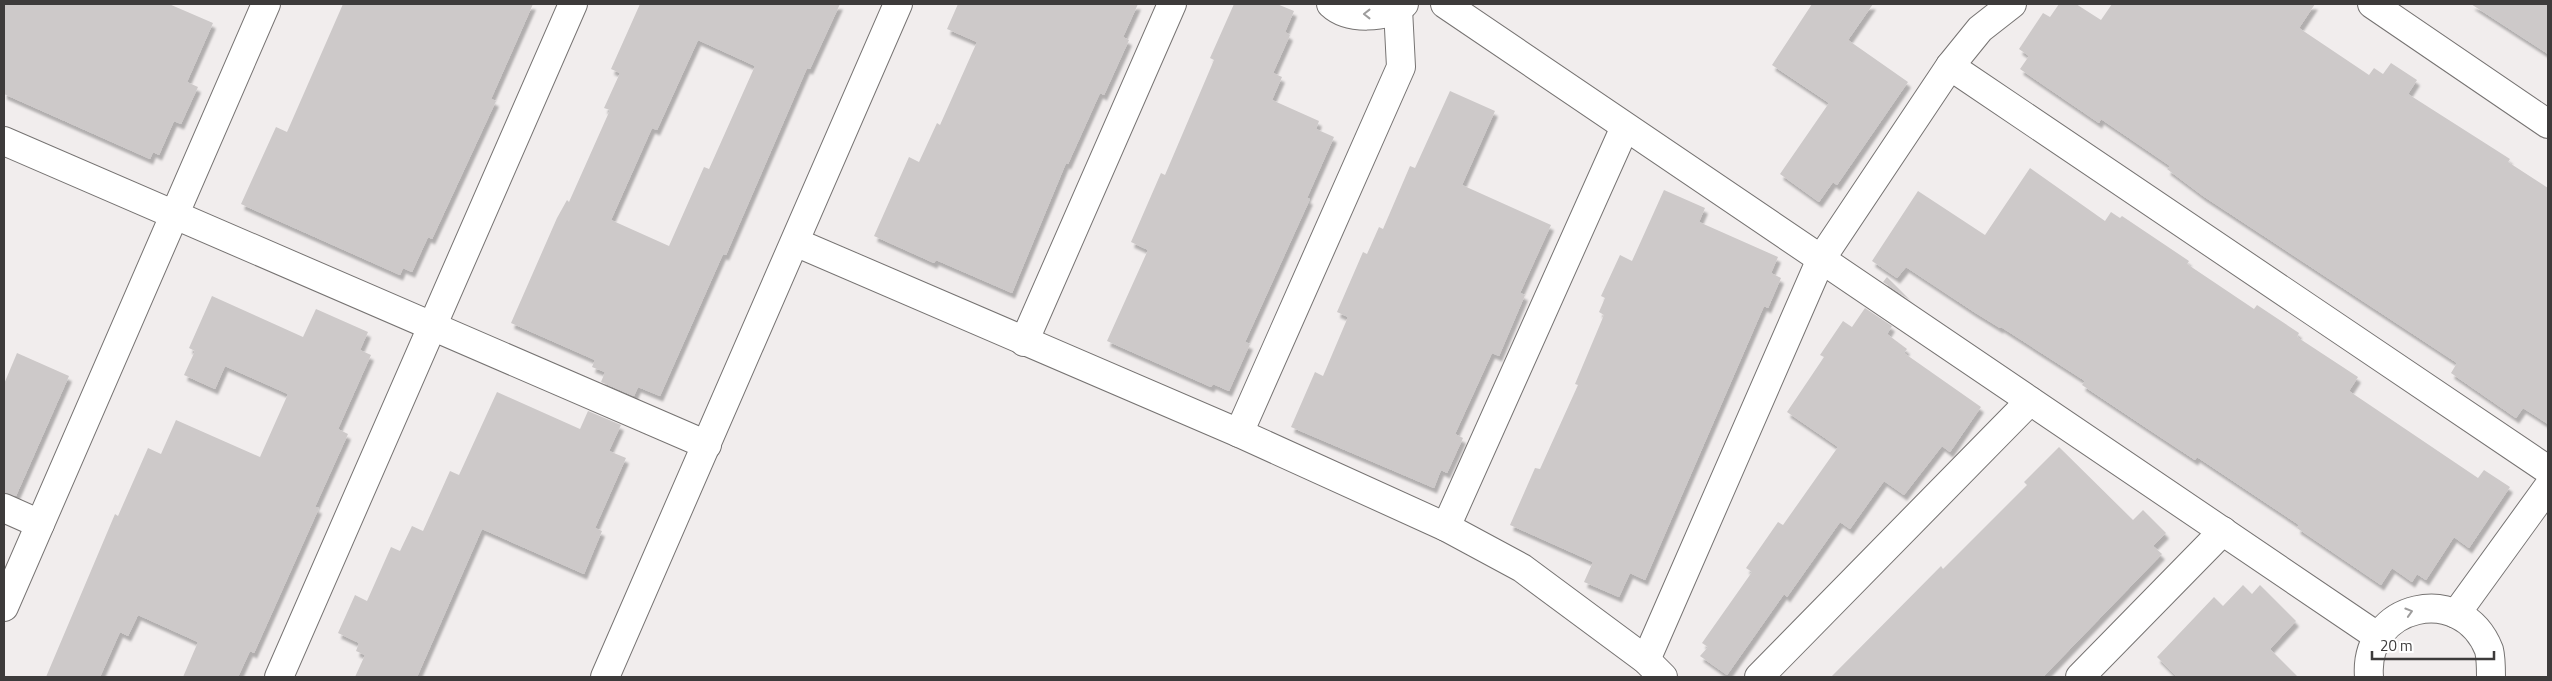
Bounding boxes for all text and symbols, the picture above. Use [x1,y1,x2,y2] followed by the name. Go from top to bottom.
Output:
[1363,9,1371,19] one-way arrow
[2405,608,2413,618] one-way arrow
[2372,628,2494,660] scale bar
[2380,634,2413,657] text: 20 m

